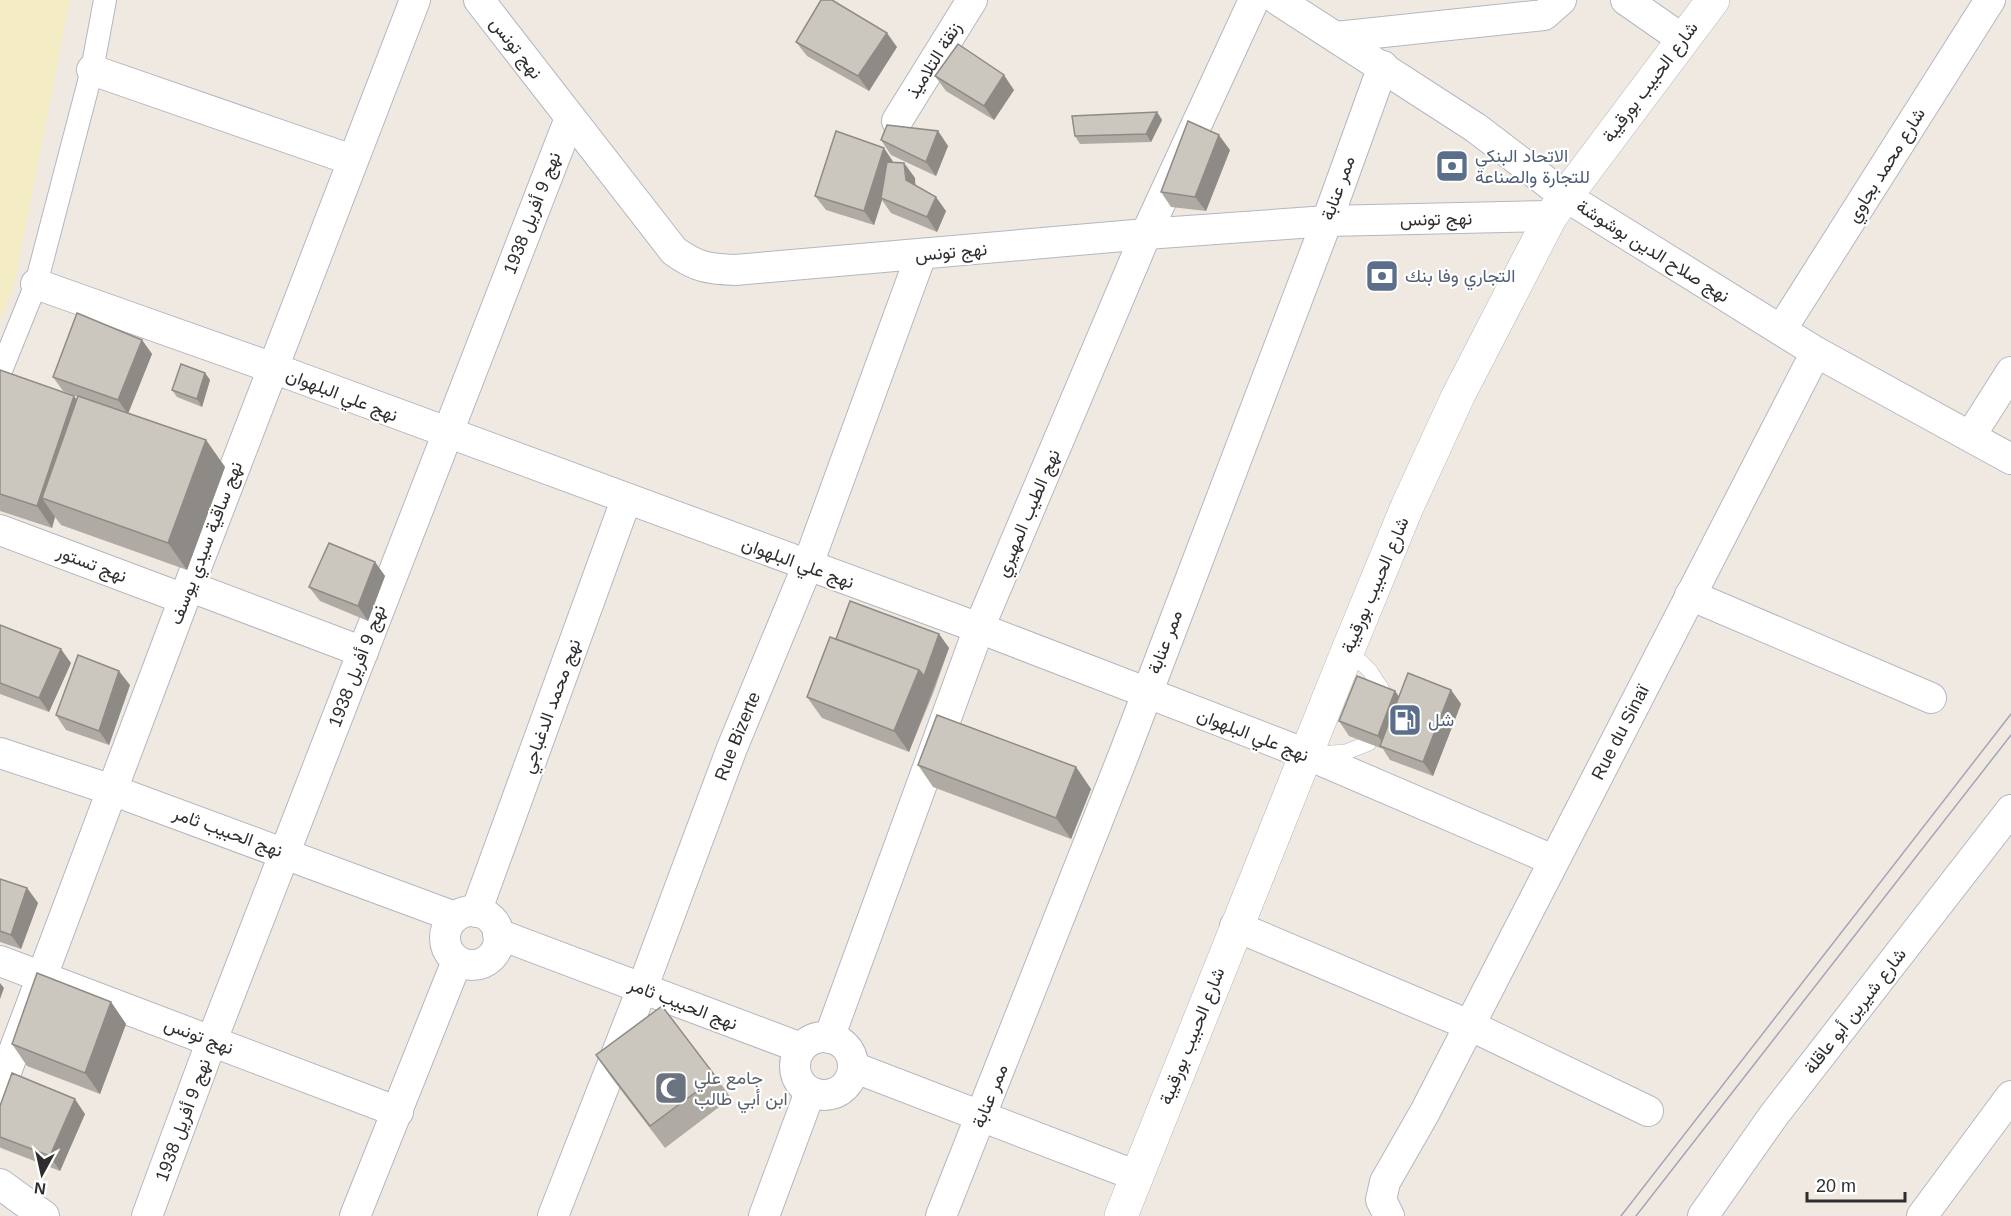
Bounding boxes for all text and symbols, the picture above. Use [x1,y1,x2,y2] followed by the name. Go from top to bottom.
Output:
[484,13,546,84] street label: نهج تونس
[903,18,966,102] street label: زنقة التلاميذ
[1598,18,1703,147] street label: شارع الحبيب بورقيبة
[1843,104,1933,228] street label: شارع محمد بجاوي
[1475,146,1590,188] place label: الاتحاد البنكي للتجارة والصناعة
[1434,148,1470,184] bank icon: الاتحاد البنكي للتجارة والصناعة
[500,149,566,278] street label: نهج 9 أفريل 1938
[1317,153,1360,223] street label: ممر عنابة
[1572,196,1733,308] street label: نهج صلاح الدين بوشوشة
[1400,208,1472,232] street label: نهج تونس
[914,239,988,267] street label: نهج تونس
[1364,258,1400,294] bank icon: التجاري وفا بنك
[1405,266,1515,291] place label: التجاري وفا بنك
[282,365,401,430] street label: نهج علي البلهوان
[992,446,1069,582] street label: نهج الطيب المهيري
[166,459,251,629] street label: نهج ساقية سيدي يوسف
[1337,514,1415,657] street label: شارع الحبيب بورقيبة
[737,533,857,597] street label: نهج علي البلهوان
[53,541,130,588] street label: نهج تستور
[325,602,391,731] street label: نهج 9 أفريل 1938
[1144,607,1187,677] street label: ممر عنابة
[517,636,589,777] street label: نهج محمد الدغباجي
[1588,681,1653,783] street label: Rue du Sinaï
[711,689,764,783] street label: Rue Bizerte
[1387,702,1423,738] fuel station icon: شل
[1193,705,1312,770] street label: نهج علي البلهوان
[1428,710,1454,731] place label: شل
[169,803,285,863] street label: نهج الحبيب ثامر
[1800,944,1912,1079] street label: شارع شيرين أبو عاقلة
[1155,965,1230,1108] street label: شارع الحبيب بورقيبة
[624,974,740,1036] street label: نهج الحبيب ثامر
[161,1014,236,1060] street label: نهج تونس
[152,1056,216,1185] street label: نهج 9 أفريل 1938
[968,1061,1013,1131] street label: ممر عنابة
[694,1068,788,1114] place label: جامع علي ابن أبي طالب
[653,1070,689,1106] mosque icon: جامع علي ابن أبي طالب
[12,1144,72,1204] north arrow
[1807,1165,1904,1203] scale bar
[1816,1176,1856,1196] text: 20 m
[33,1179,47,1198] text: N

